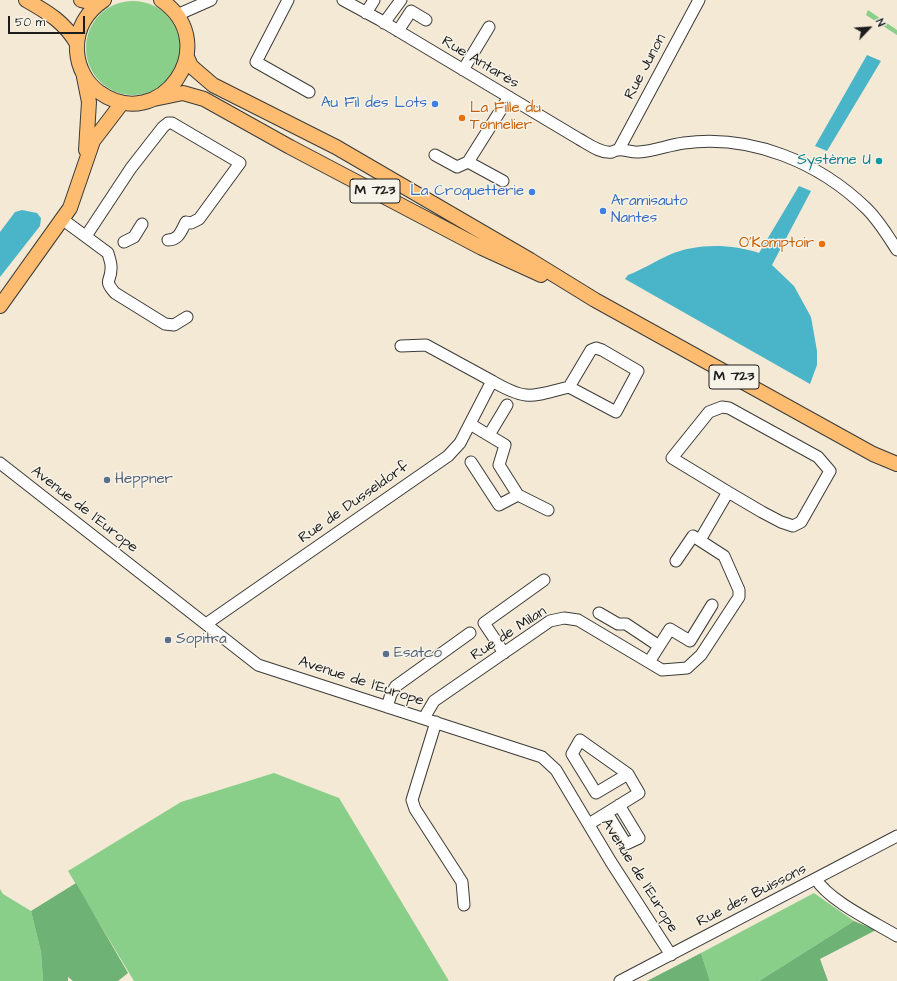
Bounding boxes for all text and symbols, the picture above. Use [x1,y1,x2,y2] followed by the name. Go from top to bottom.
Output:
[10,8,87,34] scale bar
[849,8,889,48] north arrow
[15,14,45,31] text: 50 m
[872,16,889,29] text: N
[621,31,671,103] street label: Rue Junon
[438,33,522,93] street label: Rue Antarès
[321,95,427,113] place label: Au Fil des Lots
[430,99,440,109] marker: Au Fil des Lots
[470,100,541,135] place label: La Fille du Tonnelier
[457,113,467,123] marker: La Fille du Tonnelier
[797,152,871,170] place label: Système U
[874,156,884,166] marker: Système U
[350,179,400,203] road number: M 723
[410,183,524,201] place label: La Croquetterie
[527,187,537,197] marker: La Croquetterie
[611,193,688,228] place label: Aramisauto Nantes
[598,206,608,216] marker: Aramisauto Nantes
[739,235,814,253] place label: O'Komptoir
[817,239,827,249] marker: O'Komptoir
[709,365,759,389] road number: M 723
[295,458,413,548] street label: Rue de Dusseldorf
[27,463,141,557] street label: Avenue de l'Europe
[115,471,173,489] place label: Heppner
[102,475,112,485] marker: Heppner
[468,603,550,665] street label: Rue de Milan
[176,631,227,649] place label: Sopitra
[163,635,173,645] marker: Sopitra
[394,645,442,663] place label: Esatco
[381,649,391,659] marker: Esatco
[296,653,426,711] street label: Avenue de l'Europe
[597,816,681,936] street label: Avenue de l'Europe
[694,861,810,931] street label: Rue des Buissons

